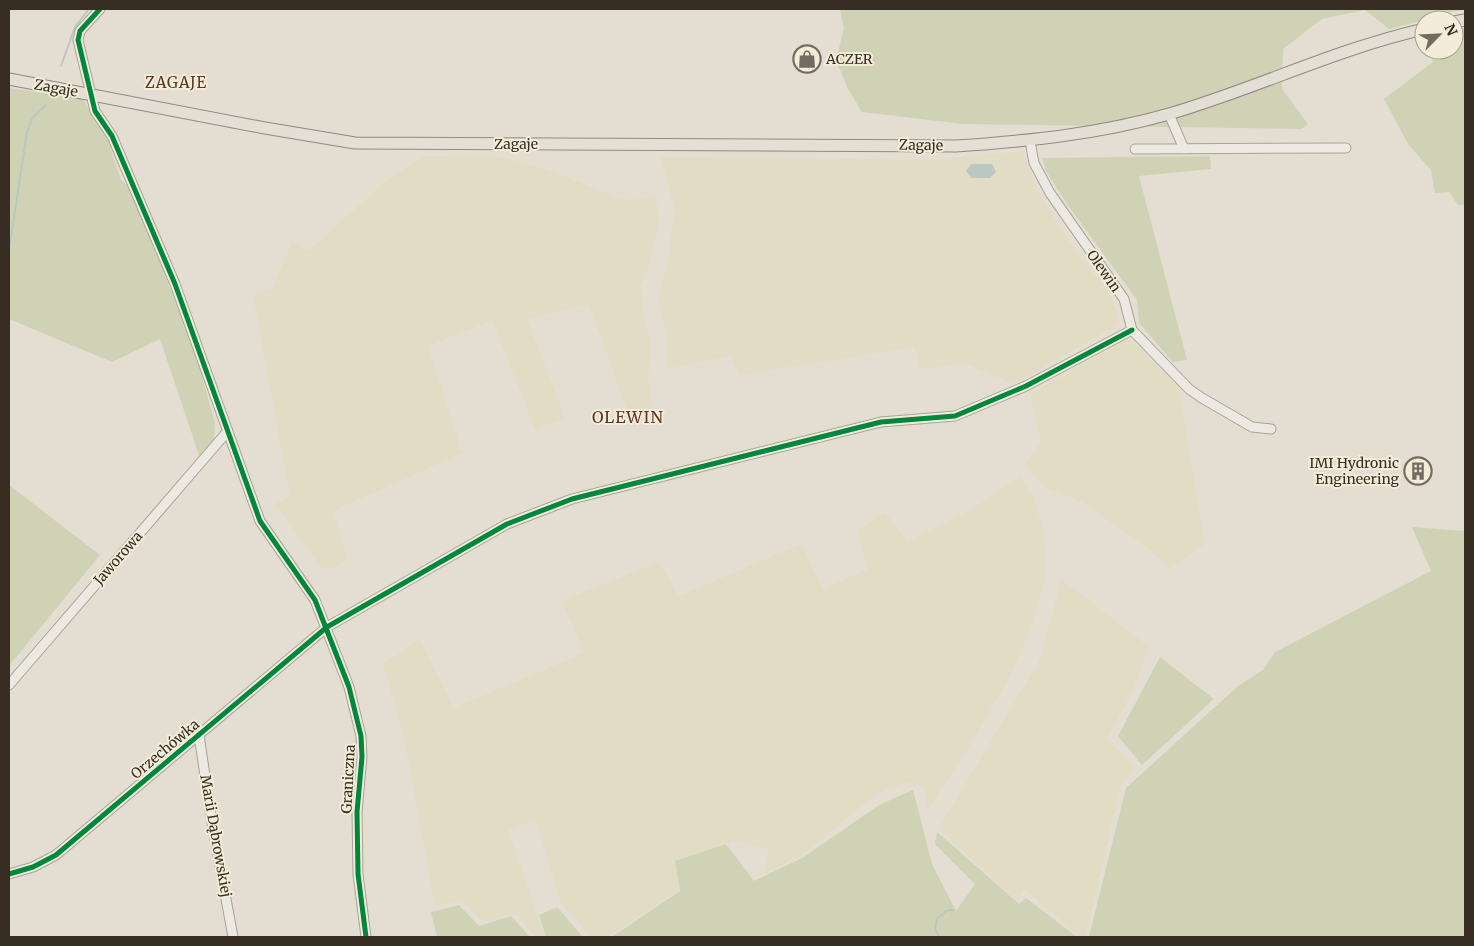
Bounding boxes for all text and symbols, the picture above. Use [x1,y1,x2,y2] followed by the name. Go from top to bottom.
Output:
[1414,10,1464,60] north arrow
[1440,21,1461,38] text: N
[792,44,822,74] shop icon: ACZER
[825,50,873,68] place label: ACZER
[145,73,207,92] district label: ZAGAJE
[33,75,79,101] street label: Zagaje
[494,135,538,153] street label: Zagaje
[899,136,943,154] street label: Zagaje
[1083,246,1125,296] street label: Olewin
[592,407,664,427] district label: OLEWIN
[1309,454,1400,488] place label: IMI Hydronic Engineering
[1403,456,1433,486] building icon: IMI Hydronic Engineering
[89,527,147,589] street label: Jaworowa
[127,715,203,783] street label: Orzechówka
[337,744,359,814] street label: Graniczna
[196,773,236,899] street label: Marii Dąbrowskiej

